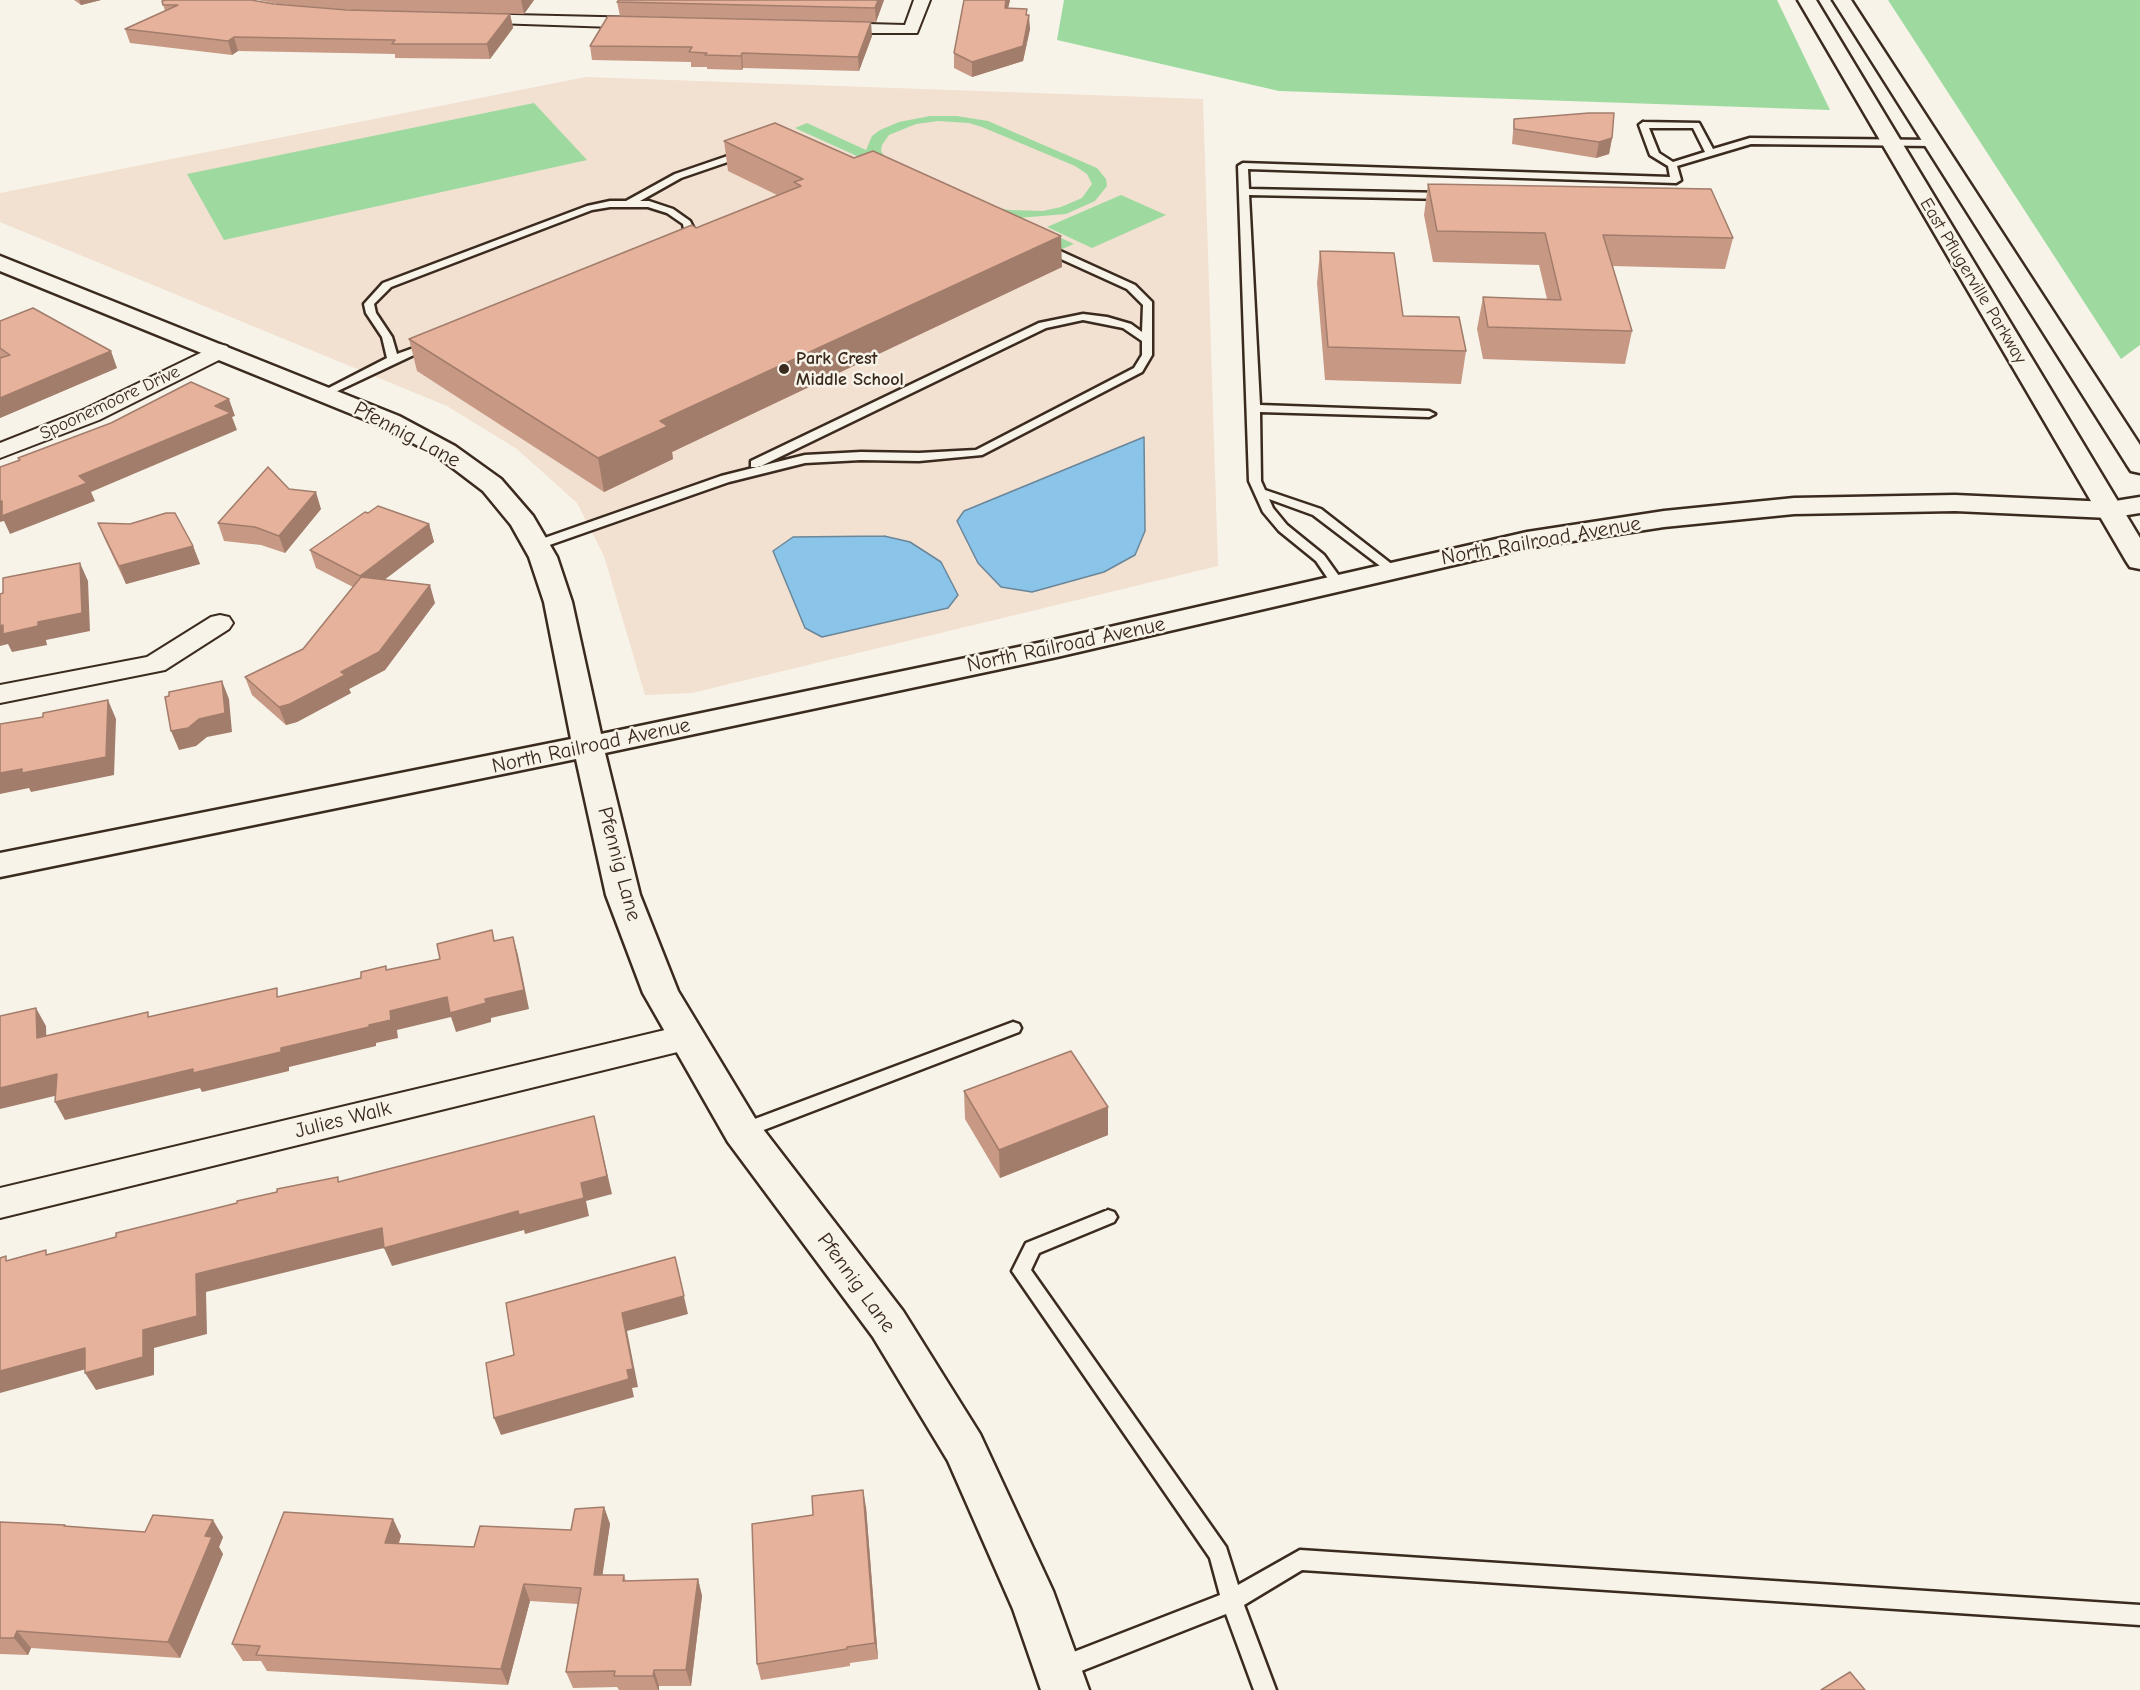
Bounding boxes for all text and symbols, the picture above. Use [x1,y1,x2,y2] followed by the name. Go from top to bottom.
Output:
[1915,194,2031,368] street label: East Pflugerville Parkway
[796,348,904,391] place label: Park Crest Middle School
[37,361,183,445] street label: Spoonemoore Drive
[777,362,791,376] marker: Park Crest Middle School
[349,396,465,474] street label: Pfennig Lane
[1439,511,1643,571] street label: North Railroad Avenue
[965,612,1167,678] street label: North Railroad Avenue
[490,713,692,779] street label: North Railroad Avenue
[592,804,646,924] street label: Pfennig Lane
[292,1096,394,1144] street label: Julies Walk
[811,1228,901,1338] street label: Pfennig Lane

